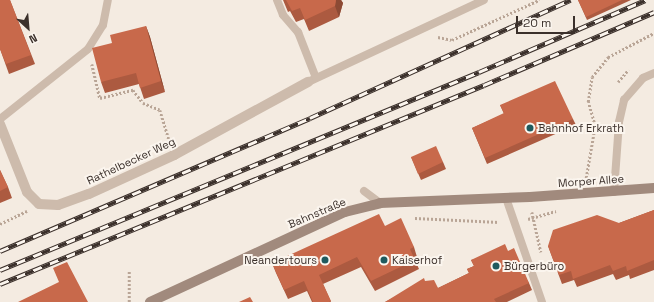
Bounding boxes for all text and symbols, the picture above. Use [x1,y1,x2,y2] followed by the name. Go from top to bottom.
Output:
[8,8,48,48] north arrow
[518,8,577,34] scale bar
[523,15,551,31] text: 20 m
[27,31,40,47] text: N
[538,121,624,135] place label: Bahnhof Erkrath
[525,123,535,133] marker: Bahnhof Erkrath
[85,135,177,187] street label: Rathelbecker Weg
[557,172,625,190] street label: Morper Allee
[286,195,348,231] street label: Bahnstraße
[244,253,317,267] place label: Neandertours
[392,253,442,267] place label: Kaiserhof
[320,255,330,265] marker: Neandertours
[379,255,389,265] marker: Kaiserhof
[504,259,564,273] place label: Bürgerbüro
[491,261,501,271] marker: Bürgerbüro

